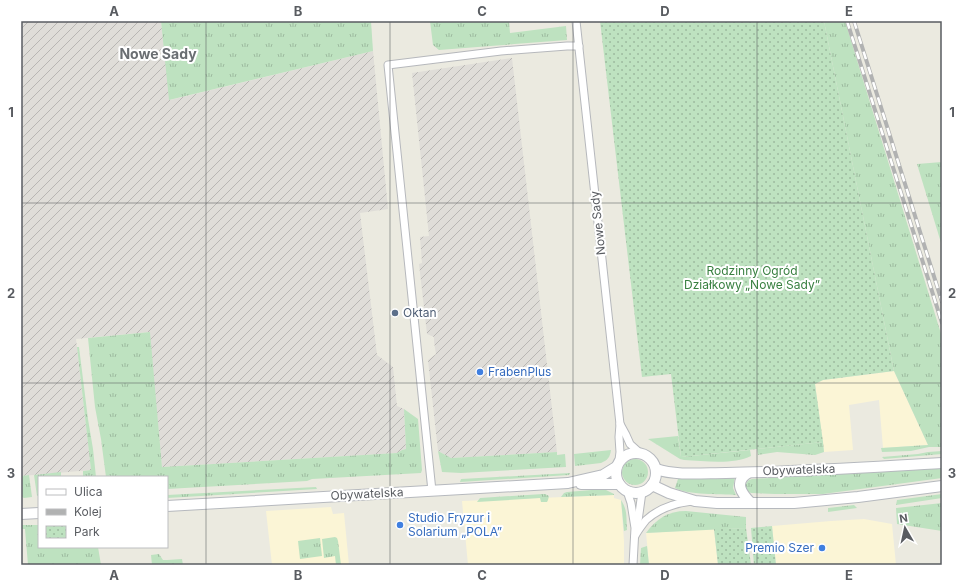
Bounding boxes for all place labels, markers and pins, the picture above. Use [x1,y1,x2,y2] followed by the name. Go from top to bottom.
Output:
[403,305,437,320] place label: Oktan
[390,308,400,318] marker: Oktan
[488,364,551,379] place label: FrabenPlus
[475,367,485,377] marker: FrabenPlus
[408,510,502,539] place label: Studio Fryzur i Solarium „POLA”
[395,520,405,530] marker: Studio Fryzur i Solarium „POLA”
[745,540,814,555] place label: Premio Szer
[817,543,827,553] marker: Premio Szer

